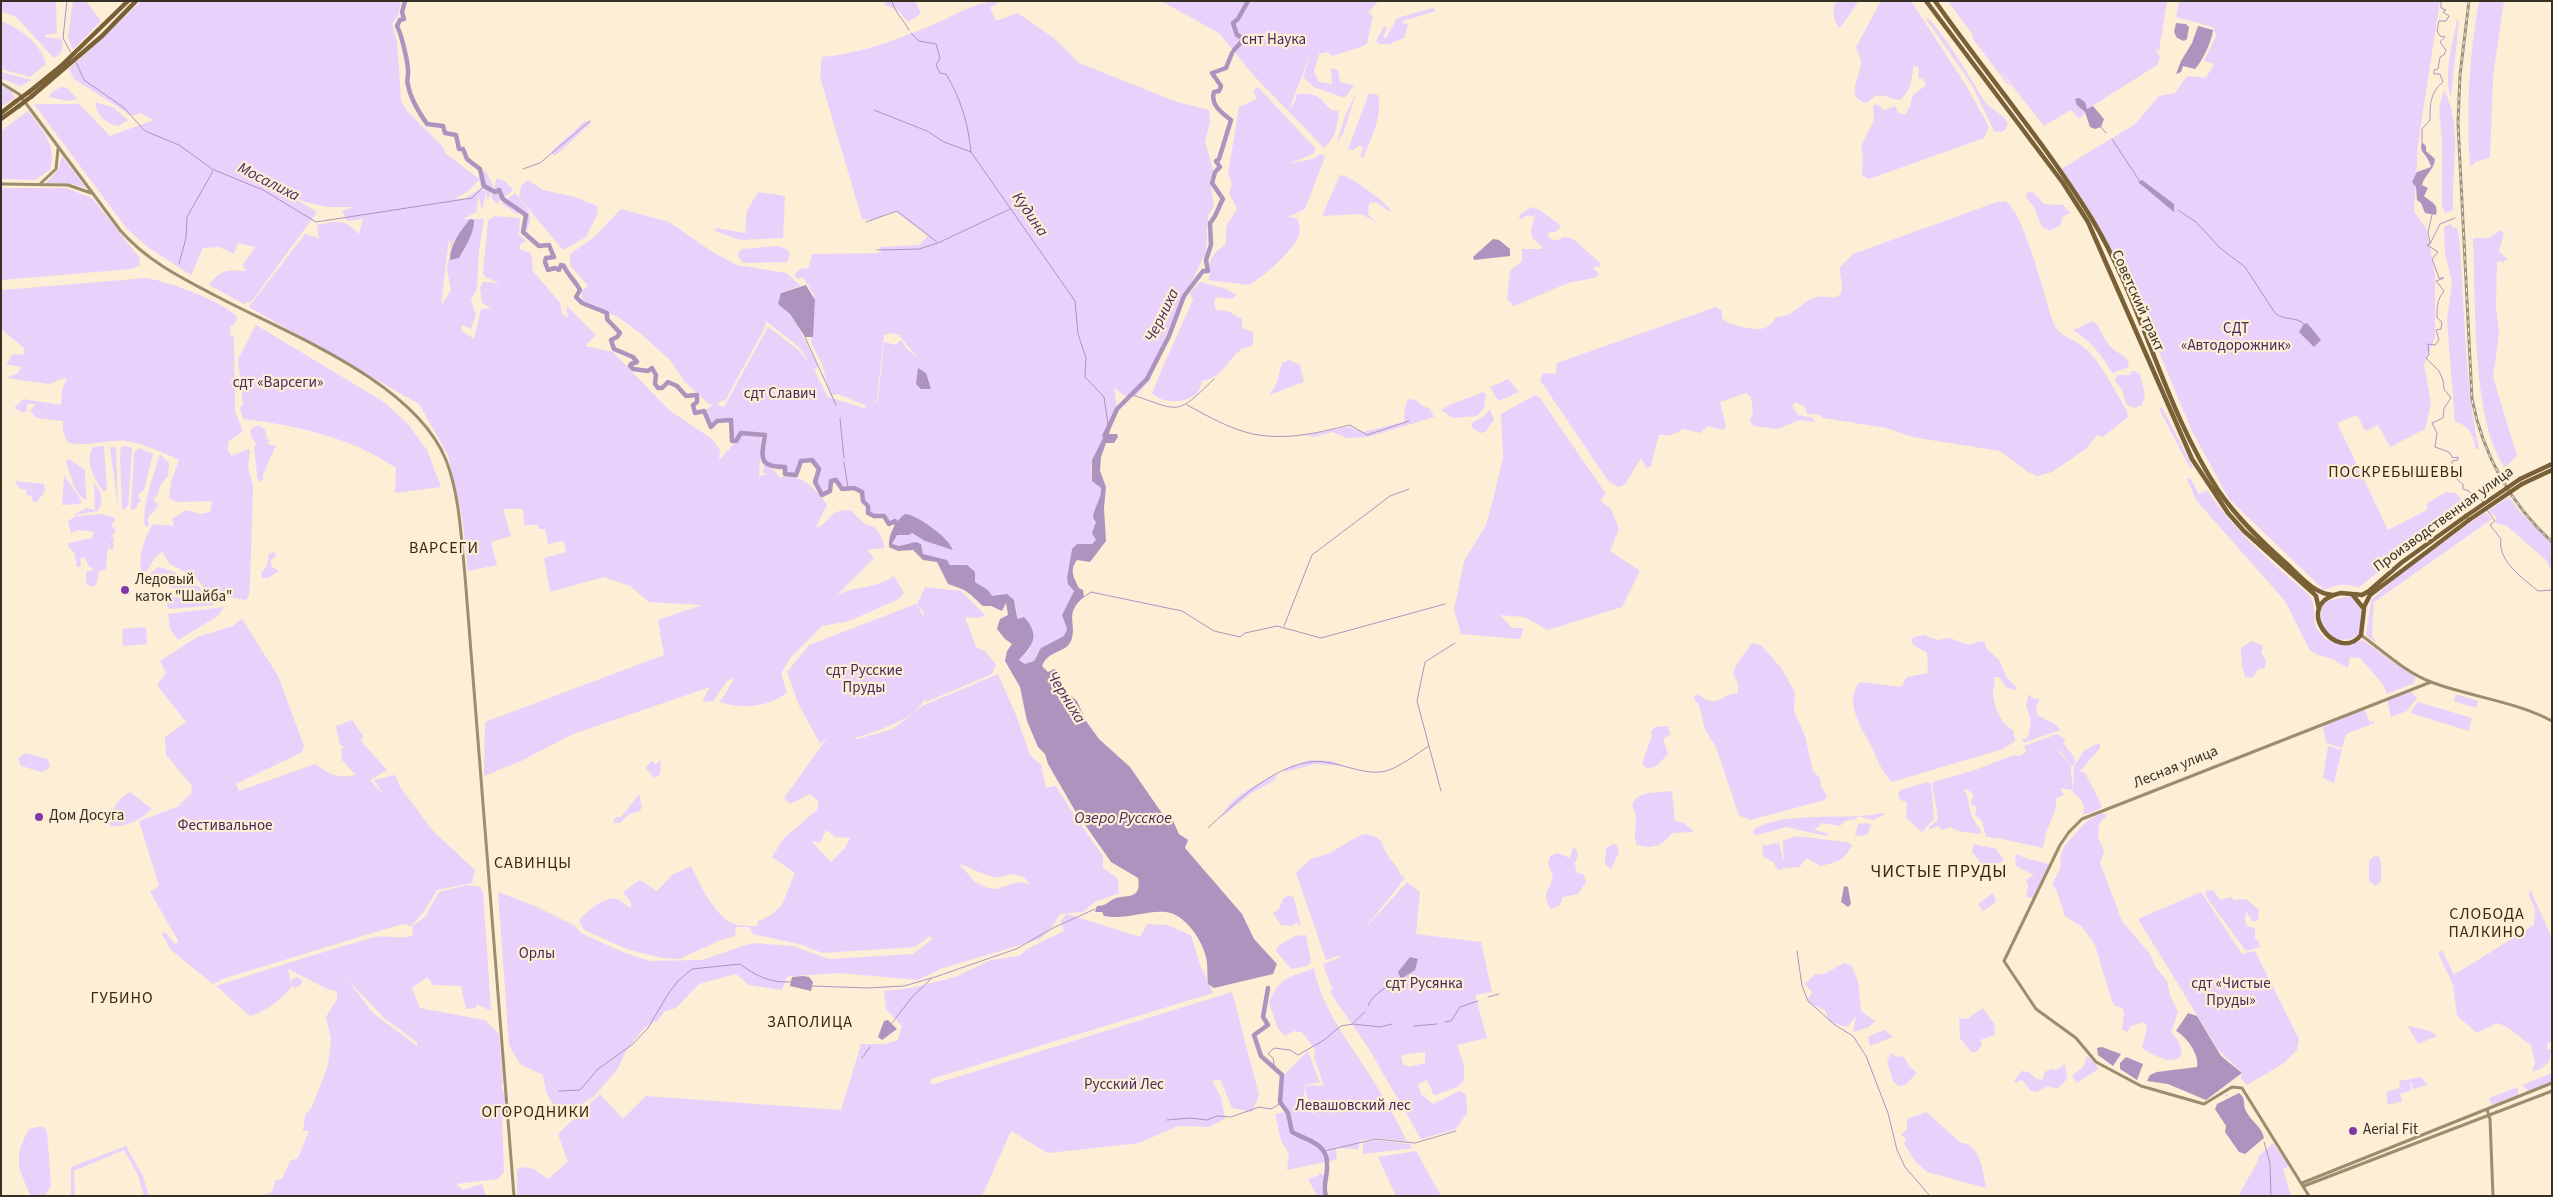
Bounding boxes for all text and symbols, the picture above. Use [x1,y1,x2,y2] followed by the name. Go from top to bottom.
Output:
[1242,32,1306,50] park label: снт Наука
[234,159,302,207] water label: Мосалиха
[1007,189,1051,241] water label: Кудина
[2107,247,2167,355] street label: Советский тракт
[1142,286,1184,346] water label: Черниха
[2181,321,2291,356] park label: СДТ «Автодорожник»
[233,375,323,393] park label: сдт «Варсеги»
[744,386,816,404] park label: сдт Славич
[2327,463,2465,483] district label: ПОСКРЕБЫШЕВЫ
[2371,463,2517,577] street label: Производственная улица
[408,539,480,559] district label: ВАРСЕГИ
[135,572,232,607] place label: Ледовый каток "Шайба"
[119,584,131,596] marker: Ледовый каток "Шайба"
[826,663,902,698] park label: сдт Русские Пруды
[1042,669,1088,727] water label: Черниха
[2131,743,2221,793] street label: Лесная улица
[49,808,124,826] place label: Дом Досуга
[1074,809,1172,829] water label: Озеро Русское
[33,811,45,823] marker: Дом Досуга
[178,818,272,836] park label: Фестивальное
[493,854,573,874] district label: САВИНЦЫ
[1869,862,2009,884] district label: ЧИСТЫЕ ПРУДЫ
[2448,905,2526,943] district label: СЛОБОДА ПАЛКИНО
[519,946,555,964] park label: Орлы
[1385,976,1463,994] park label: сдт Русянка
[2191,976,2271,1011] park label: сдт «Чистые Пруды»
[90,989,154,1009] district label: ГУБИНО
[766,1013,854,1033] district label: ЗАПОЛИЦА
[1084,1077,1164,1095] park label: Русский Лес
[1295,1098,1411,1116] park label: Левашовский лес
[480,1103,592,1123] district label: ОГОРОДНИКИ
[2363,1122,2418,1140] place label: Aerial Fit
[2347,1125,2359,1137] marker: Aerial Fit

